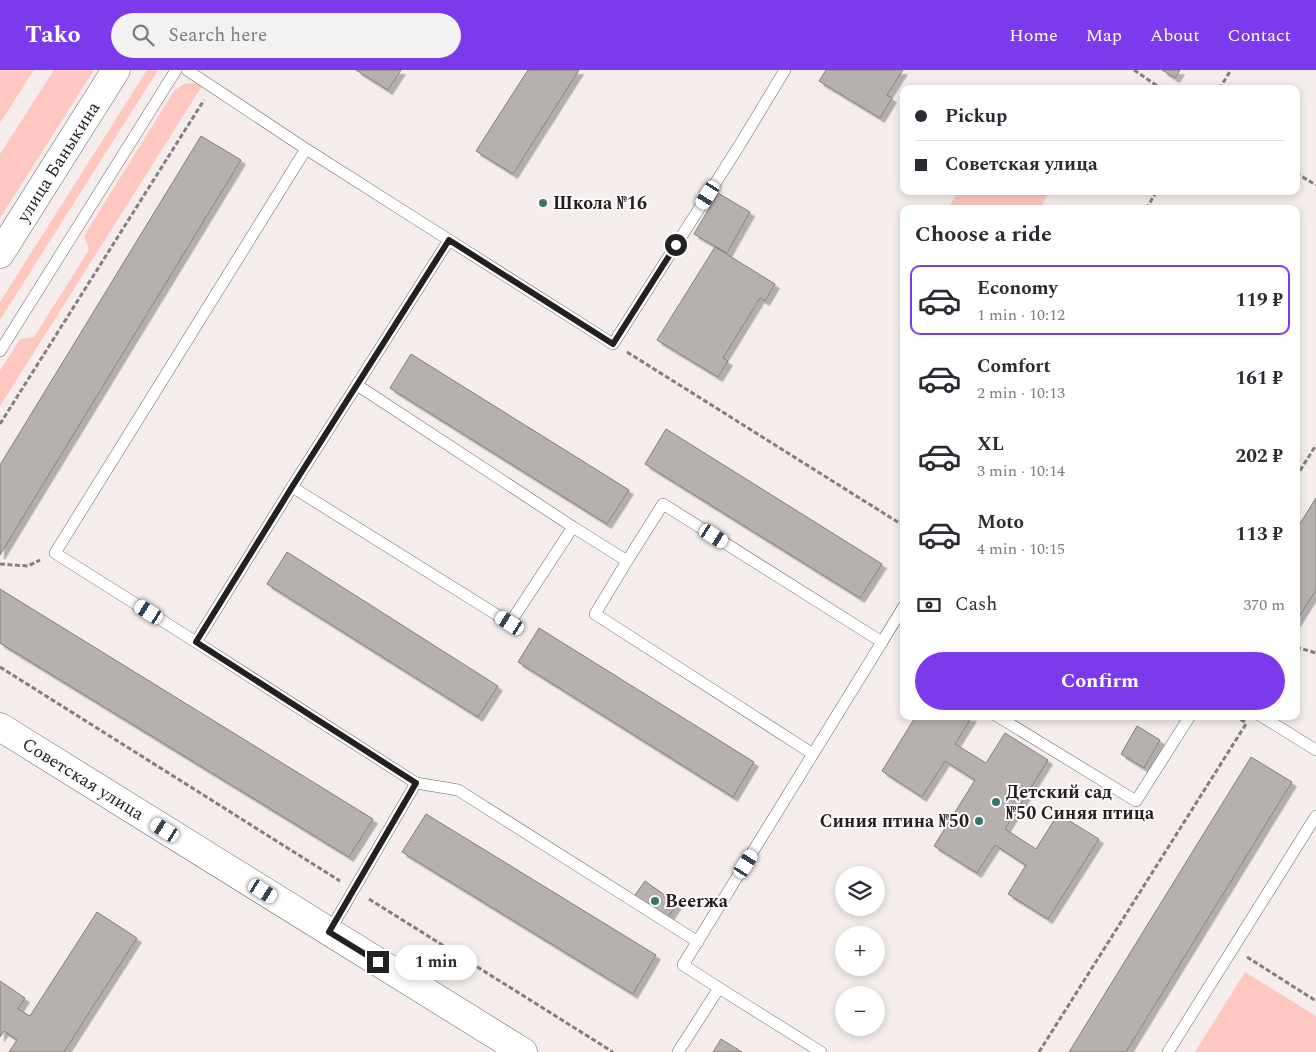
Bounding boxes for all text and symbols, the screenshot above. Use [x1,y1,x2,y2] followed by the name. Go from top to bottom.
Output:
[111,13,461,58] search box
[25,17,81,53] text: Tako
[129,21,157,49] icon: search
[169,21,267,50] text: Search here
[1009,22,1058,49] text: Home
[1086,22,1122,49] text: Map
[1150,22,1200,49] text: About
[1228,22,1291,49] text: Contact
[10,96,107,229] street label: улица Баныкина
[945,102,1007,131] text: Pickup
[945,150,1098,179] text: Советская улица
[693,178,722,212] car
[553,190,647,217] place label: Школа №16
[537,197,549,209] marker: Школа №16
[915,218,1052,251] text: Choose a ride
[665,234,687,256] route start
[977,274,1058,303] text: Economy
[917,278,962,323] icon: car
[1236,286,1283,315] text: 119 ₽
[977,303,1065,327] text: 1 min · 10:12
[977,352,1051,381] text: Comfort
[917,356,962,401] icon: car
[1236,364,1283,393] text: 161 ₽
[977,381,1065,405] text: 2 min · 10:13
[977,430,1004,459] text: XL
[917,434,962,479] icon: car
[1236,442,1283,471] text: 202 ₽
[977,459,1065,483] text: 3 min · 10:14
[977,508,1024,537] text: Moto
[917,512,962,557] icon: car
[1236,520,1283,549] text: 113 ₽
[697,522,730,550] car
[977,537,1065,561] text: 4 min · 10:15
[955,590,997,619] text: Cash
[915,591,943,619] icon: cash
[1243,593,1285,617] text: 370 m
[132,598,165,626] car
[493,609,526,637] car
[915,652,1285,710] button: Confirm
[17,731,149,827] street label: Советская улица
[1006,779,1155,827] place label: Детский сад №50 Синяя птица
[990,796,1002,808] marker: Детский сад №50 Синяя птица
[820,808,969,835] place label: Синия птина №50
[973,815,985,827] marker: Синия птина №50
[148,816,181,844] car
[731,847,760,881] car
[835,866,885,1036] map controls
[835,866,885,916] button: layers
[246,877,279,905] car
[665,888,729,915] place label: Beerжа
[649,895,661,907] marker: Beerжа
[835,926,885,976] button: +
[396,944,478,980] callout: 1 min
[415,950,457,974] text: 1 min
[367,951,389,973] route end
[835,986,885,1036] button: −

